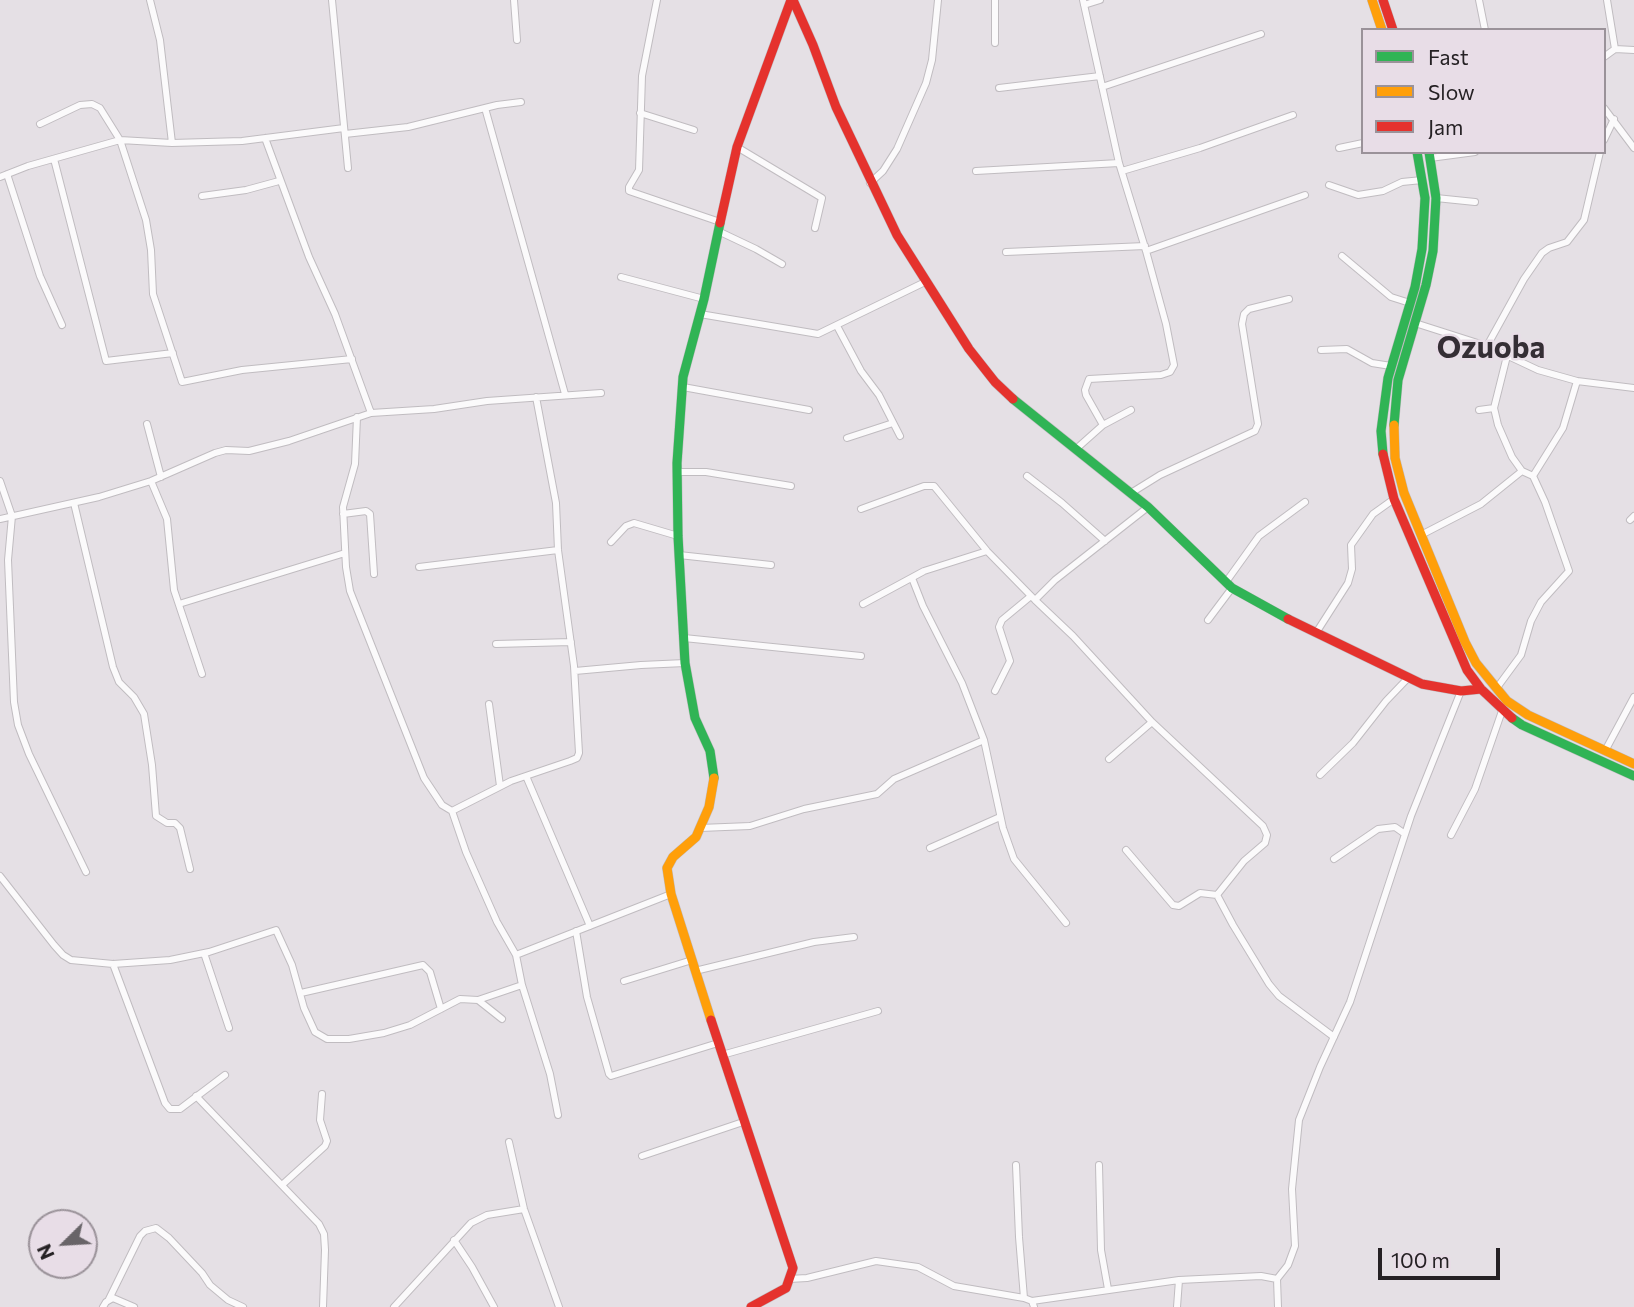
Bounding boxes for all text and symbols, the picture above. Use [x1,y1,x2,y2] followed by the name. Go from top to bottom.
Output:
[1361,28,1606,154] legend
[1428,44,1469,69] text: Fast
[1428,79,1475,104] text: Slow
[1428,114,1463,139] text: Jam
[1437,330,1545,366] district label: Ozuoba
[28,1209,98,1279] north arrow
[1382,1234,1504,1278] scale bar
[32,1241,59,1263] text: N
[1391,1247,1450,1272] text: 100 m

